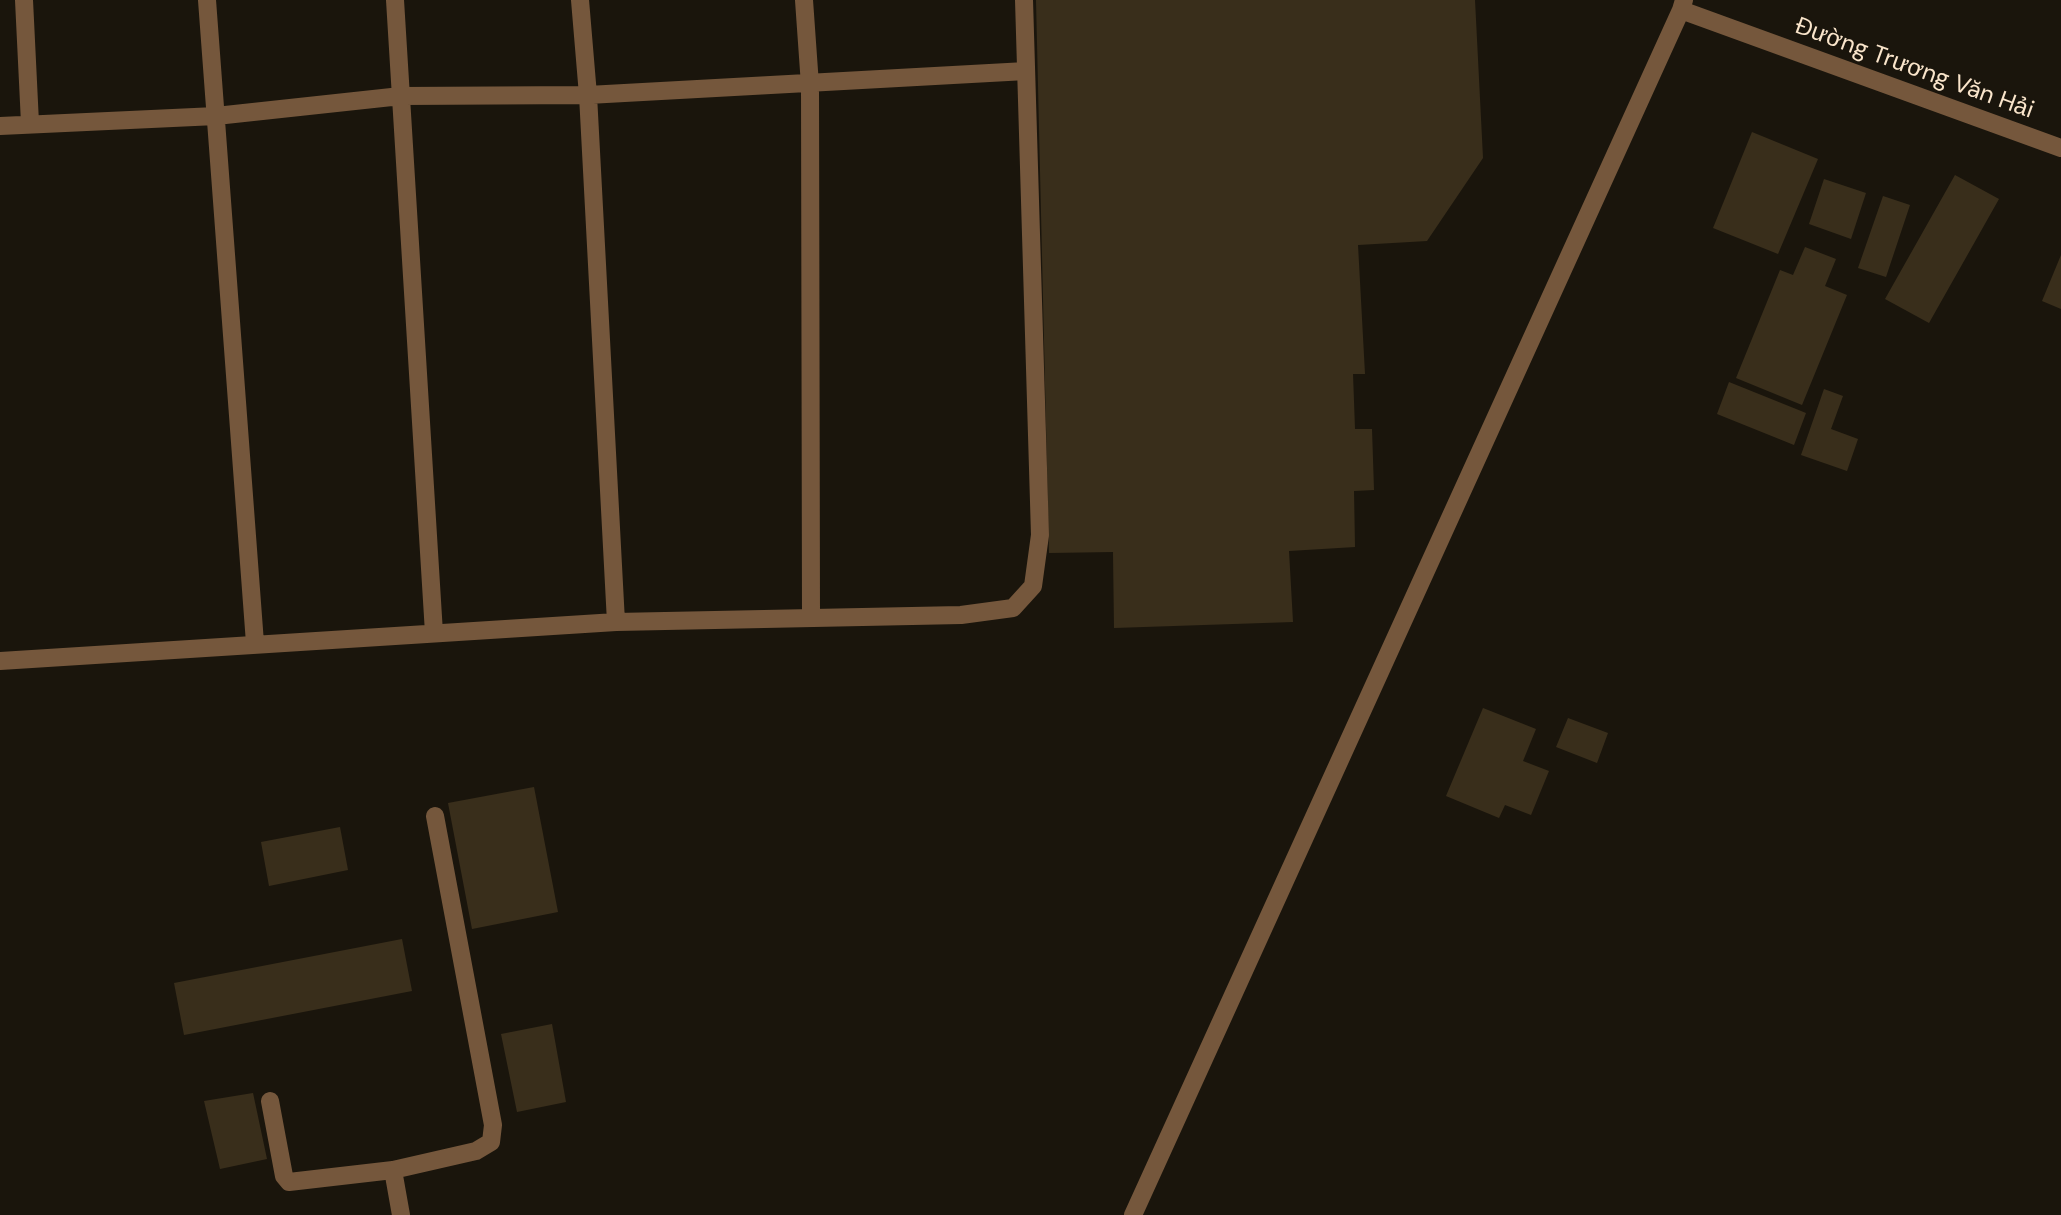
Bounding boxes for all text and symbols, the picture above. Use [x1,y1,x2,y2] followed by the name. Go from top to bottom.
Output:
[1791,12,2037,126] street label: Đường Trương Văn Hải

